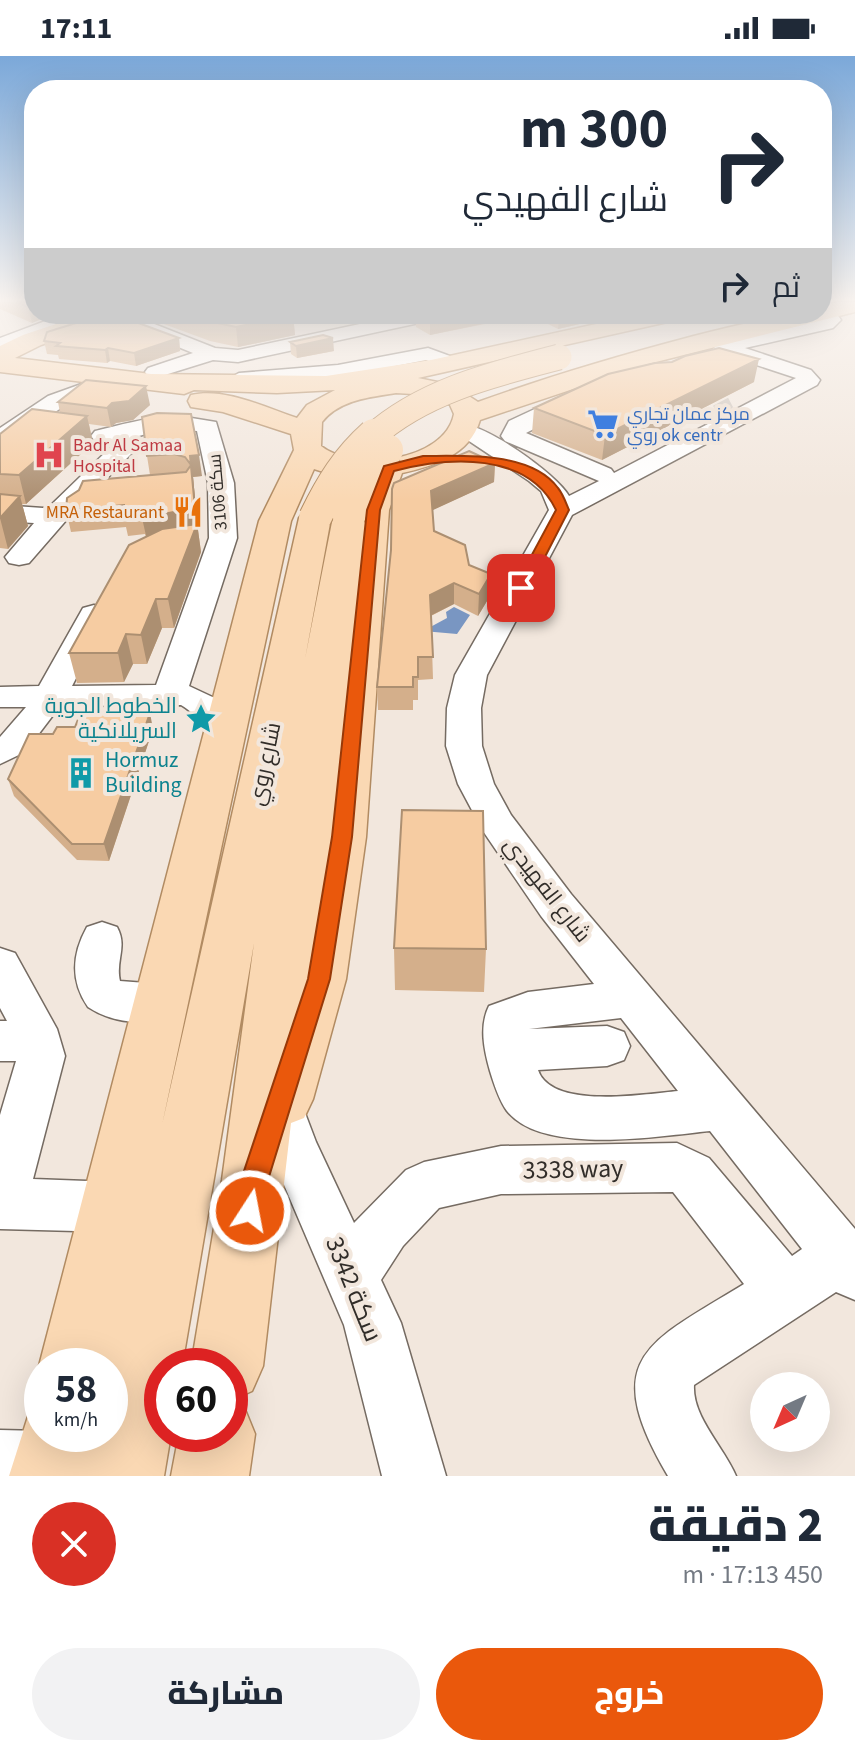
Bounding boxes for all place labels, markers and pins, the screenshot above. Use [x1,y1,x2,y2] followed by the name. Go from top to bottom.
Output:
[627,402,750,449] place label: مركز عمان تجاري روي ok centr
[586,407,620,441] supermarket icon: مركز عمان تجاري روي ok centr
[73,433,182,479] place label: Badr Al Samaa Hospital
[32,438,66,472] hospital icon: Badr Al Samaa Hospital
[171,495,205,529] restaurant icon: MRA Restaurant
[46,500,164,525] place label: MRA Restaurant
[487,554,555,622] pin
[45,690,177,747] place label: الخطوط الجوية السريلانكية
[184,702,218,736] place icon: الخطوط الجوية السريلانكية
[105,744,182,801] place label: Hormuz Building
[64,756,98,790] building icon: Hormuz Building

